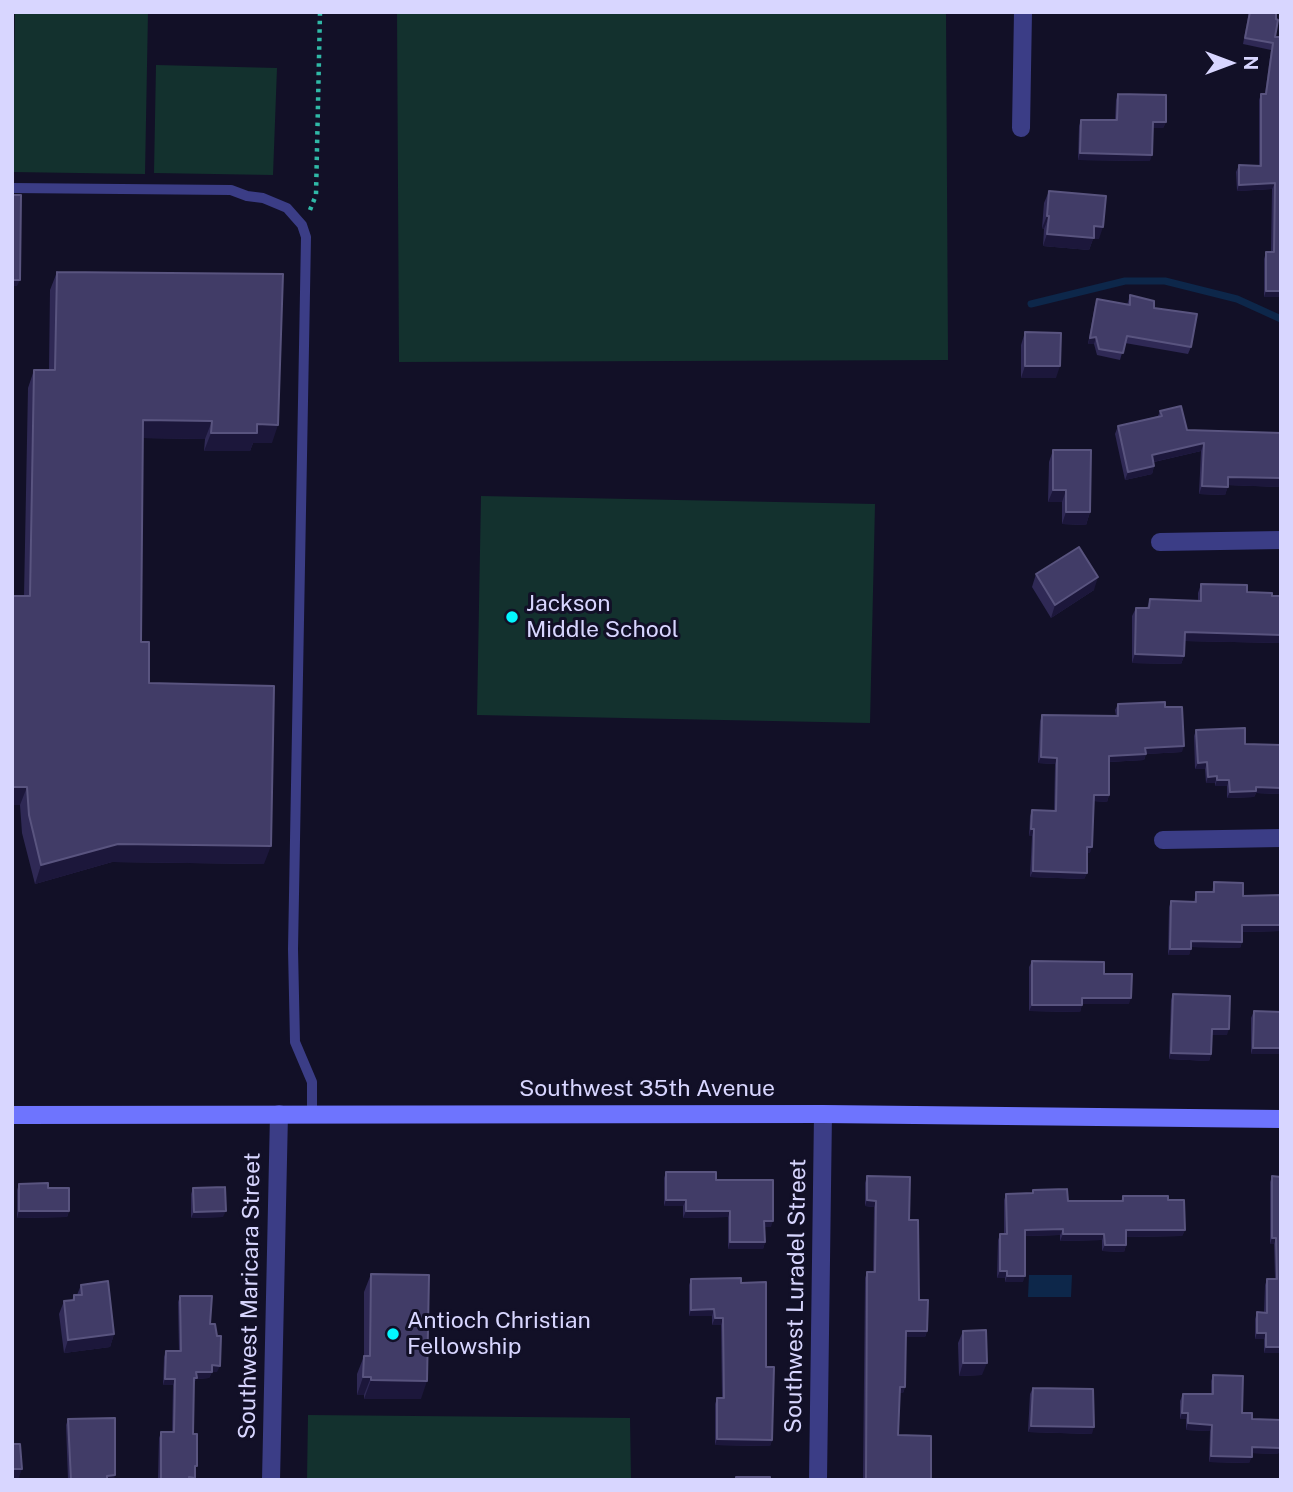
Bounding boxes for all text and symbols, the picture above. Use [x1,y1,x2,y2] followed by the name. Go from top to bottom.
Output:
[1195,28,1265,98] north arrow
[1240,56,1262,70] text: N
[526,590,679,644] place label: Jackson Middle School
[504,609,520,625] marker: Jackson Middle School
[519,1075,775,1103] street label: Southwest 35th Avenue
[234,1152,266,1440] street label: Southwest Maricara Street
[780,1158,812,1434] street label: Southwest Luradel Street
[407,1307,591,1361] place label: Antioch Christian Fellowship
[385,1326,401,1342] marker: Antioch Christian Fellowship

